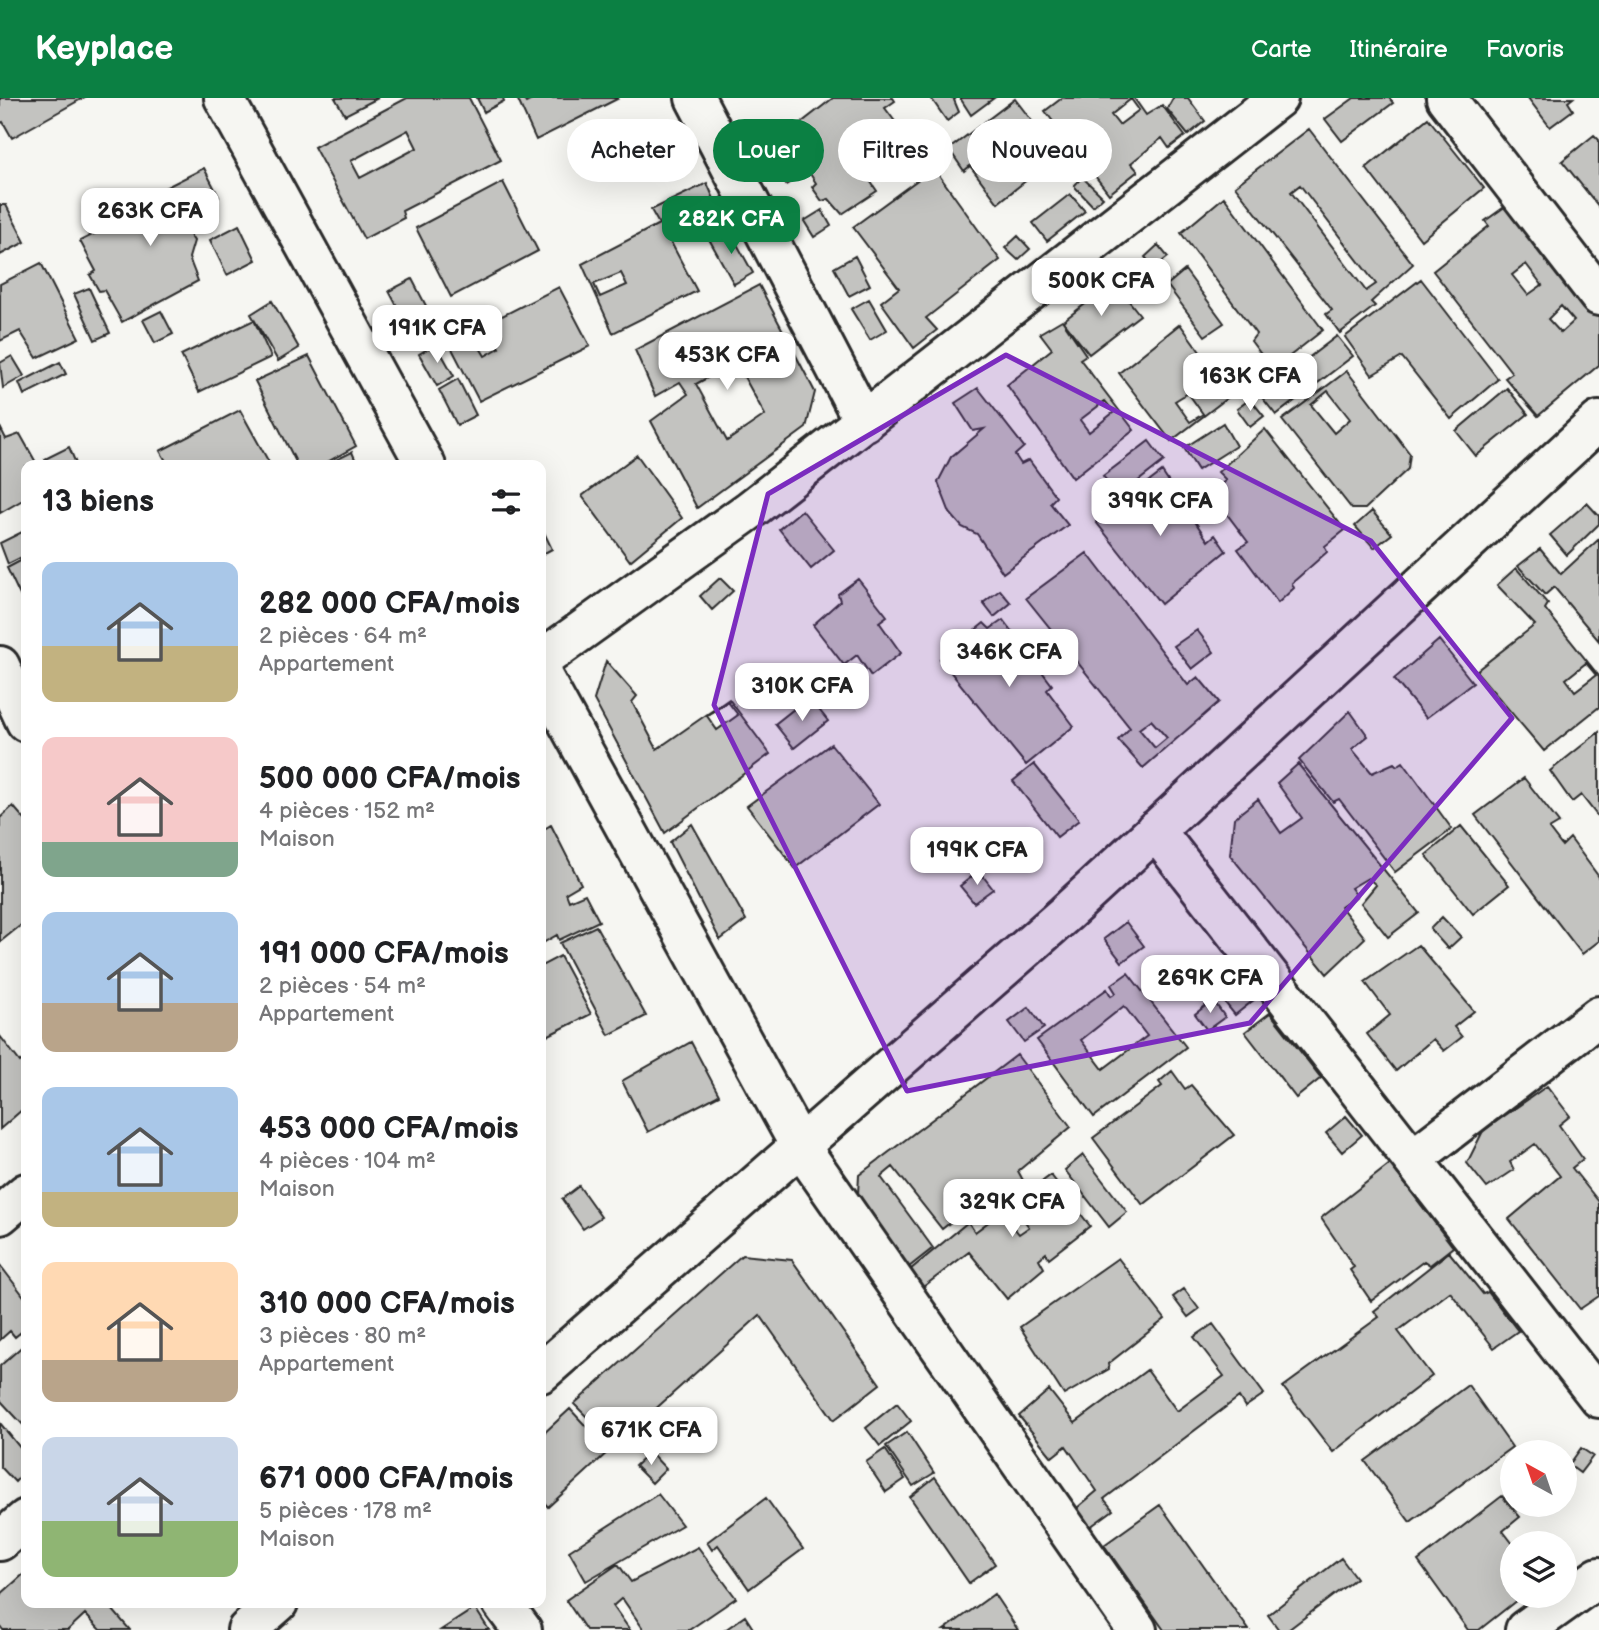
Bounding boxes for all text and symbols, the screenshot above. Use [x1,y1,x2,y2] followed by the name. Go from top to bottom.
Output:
[35,29,173,69] text: Keyplace
[1251,35,1312,64] text: Carte
[1350,35,1448,64] text: Itinéraire
[1486,35,1564,64] text: Favoris
[567,119,699,182] chip: Acheter
[713,119,824,182] chip: Louer
[838,119,953,182] chip: Filtres
[967,119,1112,182] chip: Nouveau
[78,188,222,248] pin: 263K CFA
[97,197,203,225] text: 263K CFA
[659,197,803,256] pin: 282K CFA
[678,205,784,233] text: 282K CFA
[1029,258,1173,318] pin: 500K CFA
[1048,267,1154,295] text: 500K CFA
[365,306,509,365] pin: 191K CFA
[388,314,486,342] text: 191K CFA
[655,332,799,392] pin: 453K CFA
[675,341,779,369] text: 453K CFA
[1178,354,1322,413] pin: 163K CFA
[1199,362,1301,390] text: 163K CFA
[1088,478,1232,538] pin: 399K CFA
[487,483,525,521] icon: filters
[42,484,154,520] text: 13 biens
[1107,487,1213,515] text: 399K CFA
[259,586,520,622] text: 282 000 CFA/mois
[98,590,182,674] icon: home
[259,622,427,650] text: 2 pièces · 64 m²
[937,630,1081,689] pin: 346K CFA
[956,638,1062,666] text: 346K CFA
[259,650,394,678] text: Appartement
[730,664,874,723] pin: 310K CFA
[751,672,853,700] text: 310K CFA
[259,761,521,797] text: 500 000 CFA/mois
[98,765,182,849] icon: home
[259,797,435,825] text: 4 pièces · 152 m²
[259,825,335,853] text: Maison
[905,828,1049,887] pin: 199K CFA
[926,836,1028,864] text: 199K CFA
[259,936,509,972] text: 191 000 CFA/mois
[98,940,182,1024] icon: home
[1138,956,1282,1015] pin: 269K CFA
[1157,964,1263,992] text: 269K CFA
[259,972,426,1000] text: 2 pièces · 54 m²
[259,1000,394,1028] text: Appartement
[259,1111,518,1147] text: 453 000 CFA/mois
[98,1115,182,1199] icon: home
[259,1147,436,1175] text: 4 pièces · 104 m²
[259,1175,335,1203] text: Maison
[940,1180,1084,1239] pin: 329K CFA
[959,1188,1065,1216] text: 329K CFA
[259,1286,515,1322] text: 310 000 CFA/mois
[98,1290,182,1374] icon: home
[259,1322,426,1350] text: 3 pièces · 80 m²
[259,1350,394,1378] text: Appartement
[579,1408,723,1467] pin: 671K CFA
[601,1416,701,1444] text: 671K CFA
[1500,1440,1577,1517] north arrow
[1500,1440,1577,1608] map controls
[259,1461,513,1497] text: 671 000 CFA/mois
[98,1465,182,1549] icon: home
[259,1497,432,1525] text: 5 pièces · 178 m²
[259,1525,335,1553] text: Maison
[1500,1531,1577,1608] button: layers

